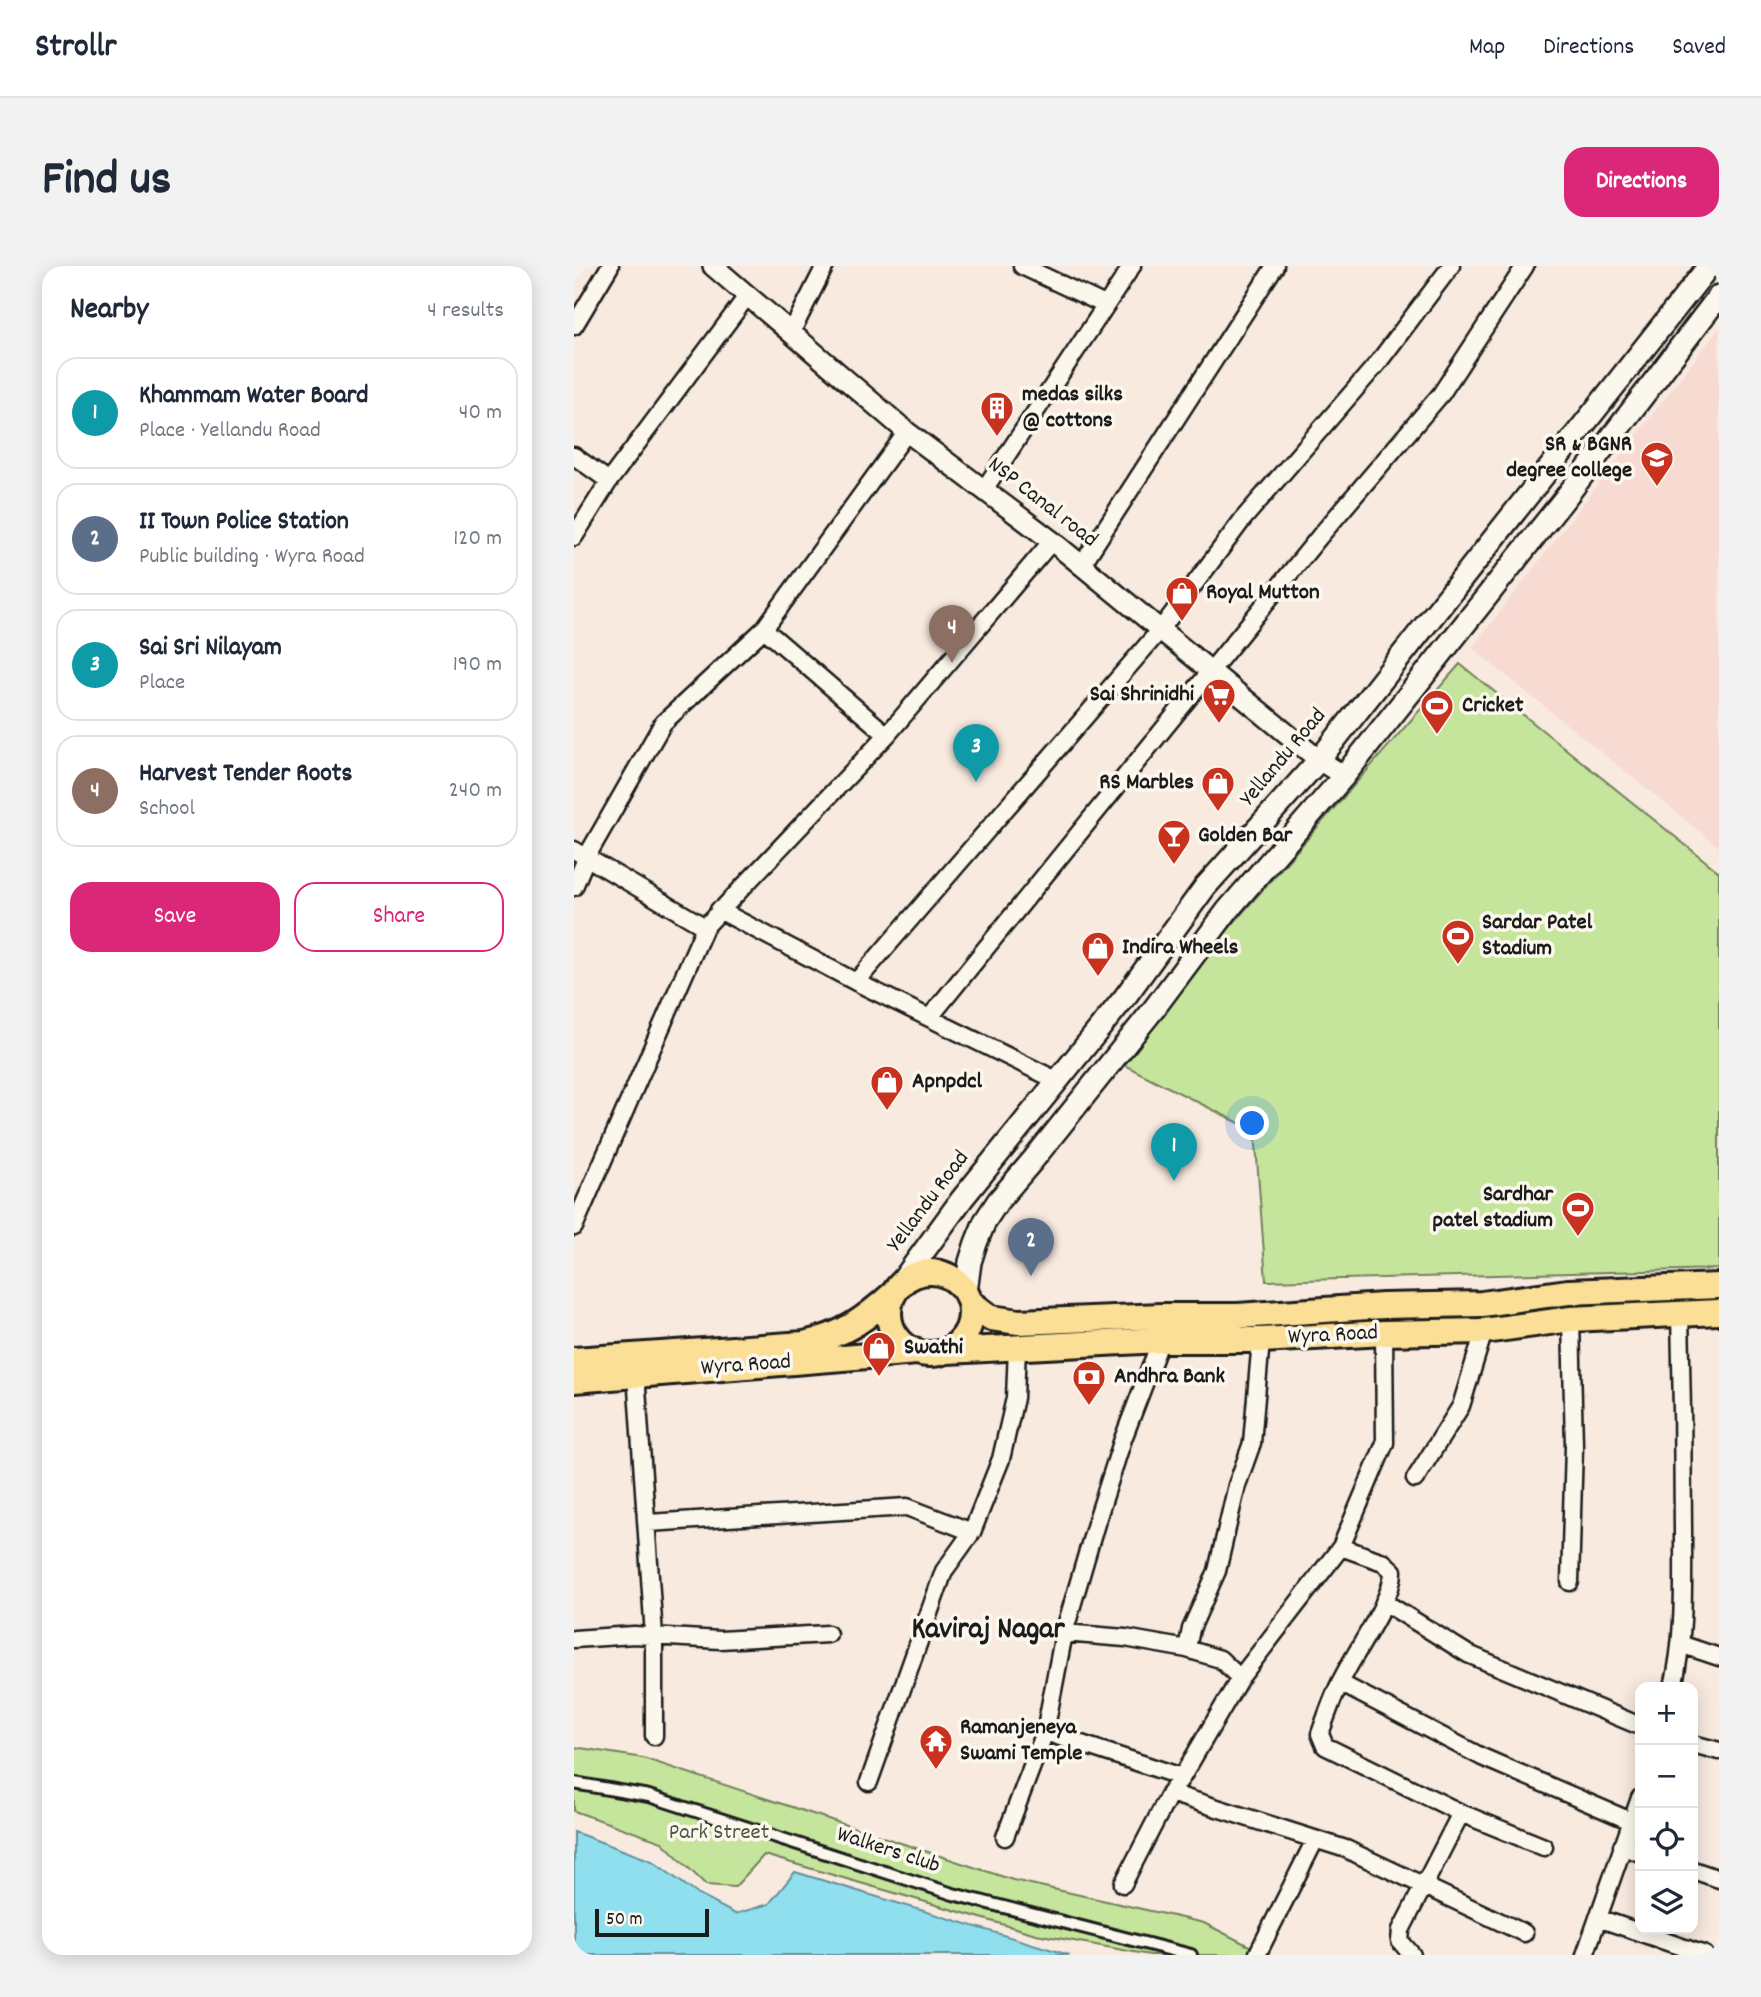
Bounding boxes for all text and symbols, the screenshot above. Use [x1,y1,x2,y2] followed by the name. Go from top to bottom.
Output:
[35,25,117,72] text: Strollr
[1469,31,1505,65] text: Map
[1543,31,1634,65] text: Directions
[1672,31,1726,65] text: Saved
[42,147,171,217] text: Find us
[1564,147,1719,217] button: Directions
[70,290,148,333] text: Nearby
[427,295,504,328] text: 4 results
[139,378,369,415] text: Khammam Water Board
[1022,379,1123,438] place label: medas silks @ cottons
[978,389,1016,438] building icon: medas silks @ cottons
[92,397,98,430] text: 1
[459,397,502,430] text: 40 m
[139,415,321,448] text: Place · Yellandu Road
[1506,429,1632,488] place label: SR & BGNR degree college
[1638,439,1676,488] school or university icon: SR & BGNR degree college
[980,449,1104,557] street label: NSP Canal road
[139,504,349,541] text: II Town Police Station
[90,523,100,556] text: 2
[453,523,502,556] text: 120 m
[139,541,365,574] text: Public building · Wyra Road
[1163,574,1201,623] shop icon: Royal Mutton
[1206,577,1320,610] place label: Royal Mutton
[929,605,975,663] pin: 4
[139,630,282,667] text: Sai Sri Nilayam
[90,649,100,682] text: 3
[453,649,502,682] text: 190 m
[139,667,185,700] text: Place
[1200,676,1238,725] supermarket icon: Sai Shrinidhi
[1090,679,1195,712] place label: Sai Shrinidhi
[1418,687,1456,736] sports icon: Cricket
[1462,690,1524,723] place label: Cricket
[1233,701,1335,815] street label: Yellandu Road
[953,724,999,782] pin: 3
[139,756,352,793] text: Harvest Tender Roots
[1199,764,1237,813] shop icon: RS Marbles
[1099,767,1194,800] place label: RS Marbles
[90,775,100,808] text: 4
[449,775,502,808] text: 240 m
[139,793,195,826] text: School
[1155,817,1193,866] bar icon: Golden Bar
[1198,820,1293,853] place label: Golden Bar
[70,882,280,952] button: Save
[294,882,504,952] button: Share
[1482,907,1593,966] place label: Sardar Patel Stadium
[1439,917,1477,966] sports icon: Sardar Patel Stadium
[1079,929,1117,978] shop icon: Indira Wheels
[1122,932,1239,965] place label: Indira Wheels
[868,1063,906,1112] shop icon: Apnpdcl
[912,1066,982,1099] place label: Apnpdcl
[1235,1106,1269,1140] your location
[1151,1123,1197,1181] pin: 1
[880,1144,978,1260] street label: Yellandu Road
[1433,1179,1553,1238] place label: Sardhar patel stadium
[1559,1189,1597,1238] sports icon: Sardhar patel stadium
[1008,1218,1054,1276] pin: 2
[1287,1317,1379,1355] street label: Wyra Road
[860,1329,898,1378] shop icon: Swathi
[904,1332,964,1365] place label: Swathi
[700,1346,792,1386] street label: Wyra Road
[1070,1358,1108,1407] bank icon: Andhra Bank
[1114,1361,1225,1394] place label: Andhra Bank
[911,1610,1065,1653] district label: Kaviraj Nagar
[1635,1682,1698,1934] map controls
[1635,1682,1698,1745] button: +
[960,1712,1082,1771] place label: Ramanjeneya Swami Temple
[917,1722,955,1771] temple icon: Ramanjeneya Swami Temple
[1635,1745,1698,1808] button: −
[1635,1808,1698,1871] button: locate
[669,1817,769,1850] park label: Park Street
[832,1819,944,1883] street label: Walkers club
[1635,1871,1698,1934] button: layers
[595,1906,709,1938] scale bar
[606,1907,643,1934] text: 50 m

